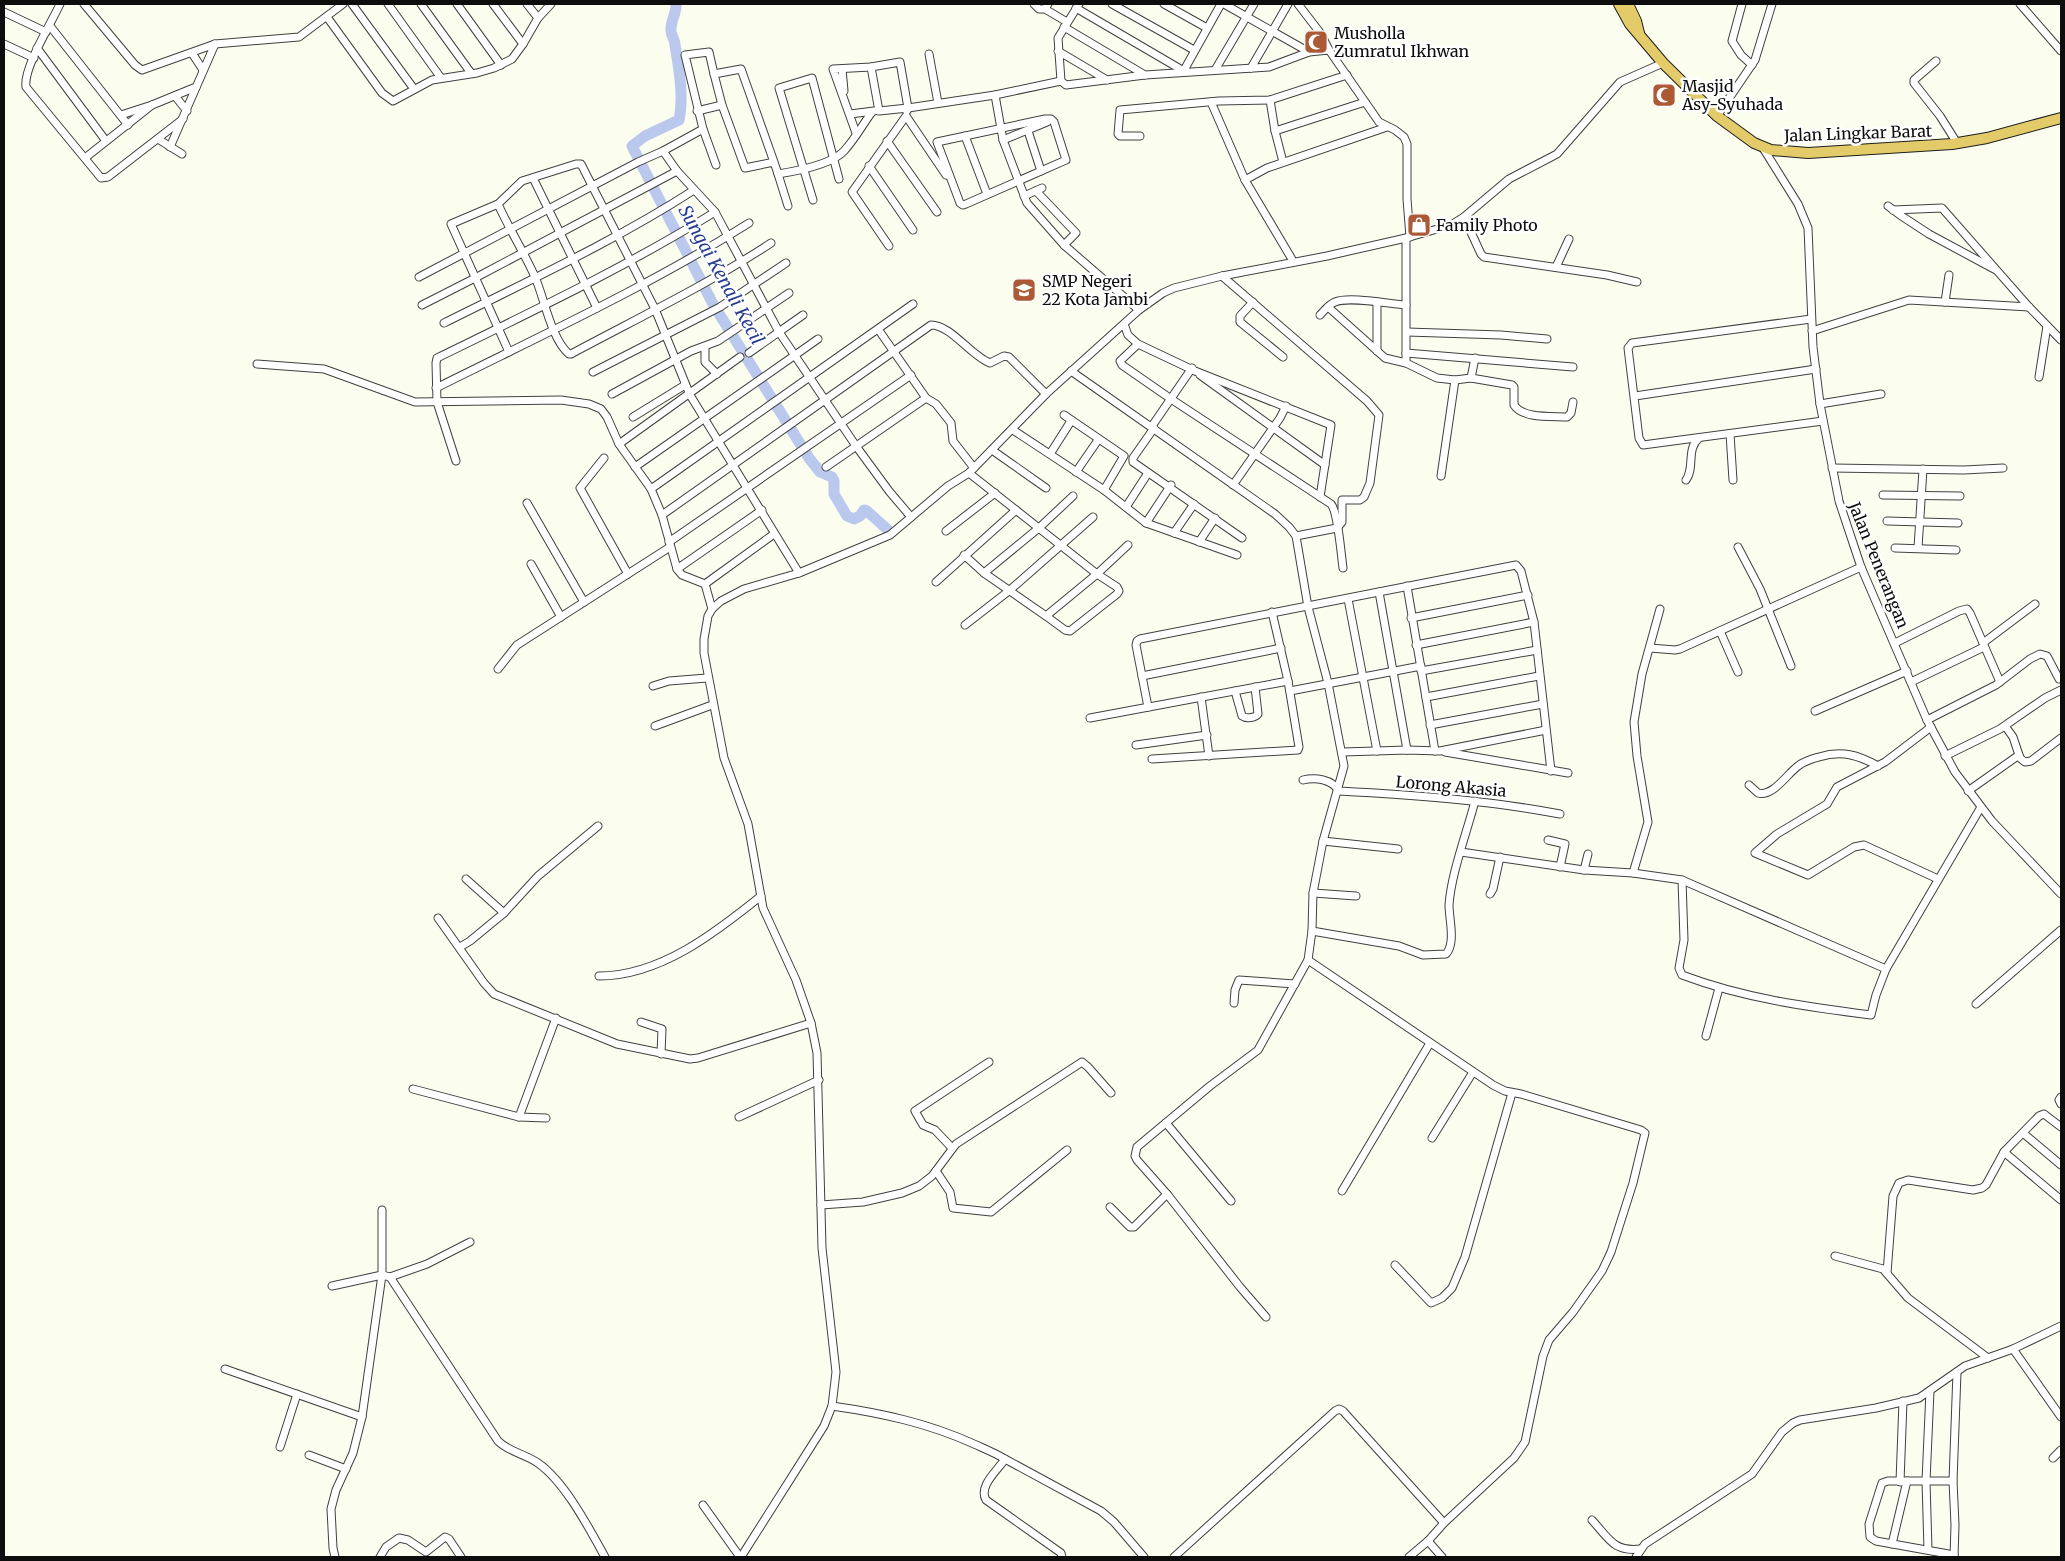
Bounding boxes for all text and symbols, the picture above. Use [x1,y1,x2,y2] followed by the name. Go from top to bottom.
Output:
[1334,23,1470,61] place label: Musholla Zumratul Ikhwan
[1303,29,1329,55] mosque icon: Musholla Zumratul Ikhwan
[1681,76,1783,114] place label: Masjid Asy-Syuhada
[1651,82,1677,108] mosque icon: Masjid Asy-Syuhada
[1783,120,1933,146] street label: Jalan Lingkar Barat
[674,201,769,349] water label: Sungai Kenali Kecil
[1406,212,1432,238] shop icon: Family Photo
[1436,215,1538,235] place label: Family Photo
[1042,271,1148,309] place label: SMP Negeri 22 Kota Jambi
[1011,277,1037,303] school or university icon: SMP Negeri 22 Kota Jambi
[1844,498,1914,631] street label: Jalan Penerangan
[1395,771,1508,801] street label: Lorong Akasia

